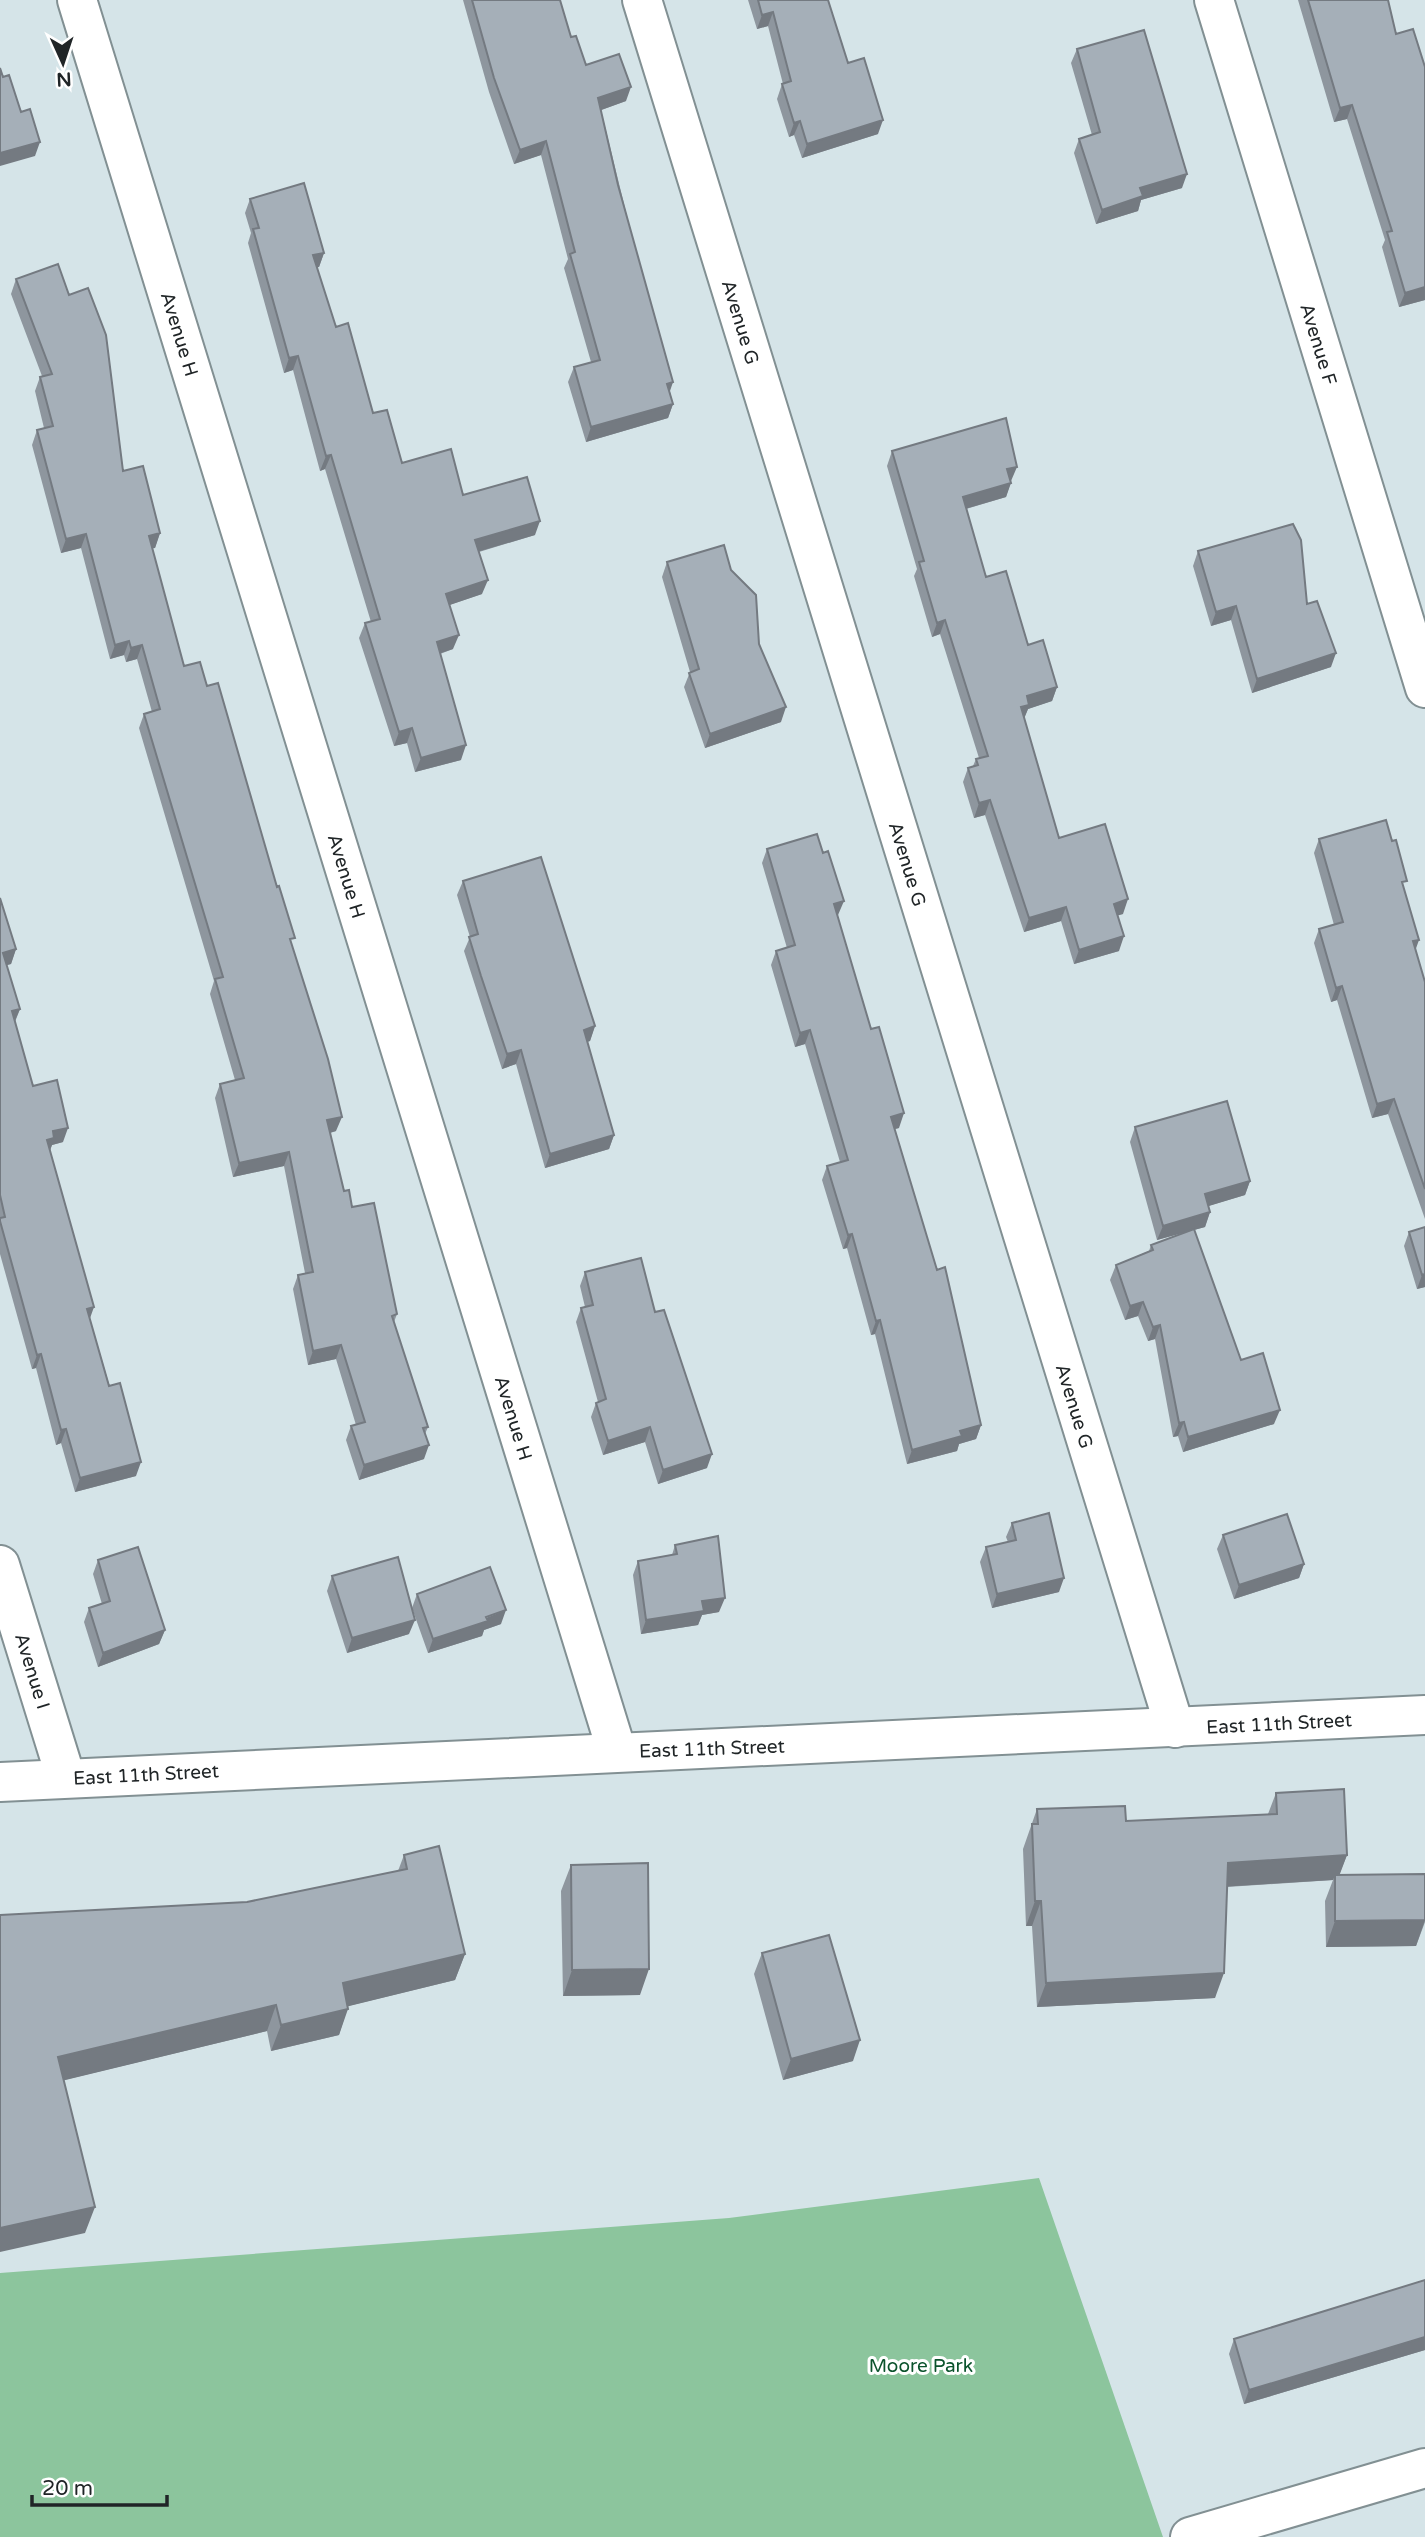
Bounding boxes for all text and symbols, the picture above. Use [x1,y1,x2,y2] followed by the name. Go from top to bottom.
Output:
[28,28,98,98] north arrow
[56,68,72,90] text: N
[717,277,763,367] street label: Avenue G
[156,289,202,379] street label: Avenue H
[1295,301,1341,388] street label: Avenue F
[884,819,930,909] street label: Avenue G
[323,831,369,921] street label: Avenue H
[1051,1361,1097,1451] street label: Avenue G
[490,1373,536,1463] street label: Avenue H
[10,1631,54,1712] street label: Avenue I
[1206,1709,1352,1739] street label: East 11th Street
[639,1735,785,1763] street label: East 11th Street
[73,1760,219,1790] street label: East 11th Street
[869,2355,973,2377] park label: Moore Park
[32,2464,166,2508] scale bar
[42,2476,93,2501] text: 20 m

